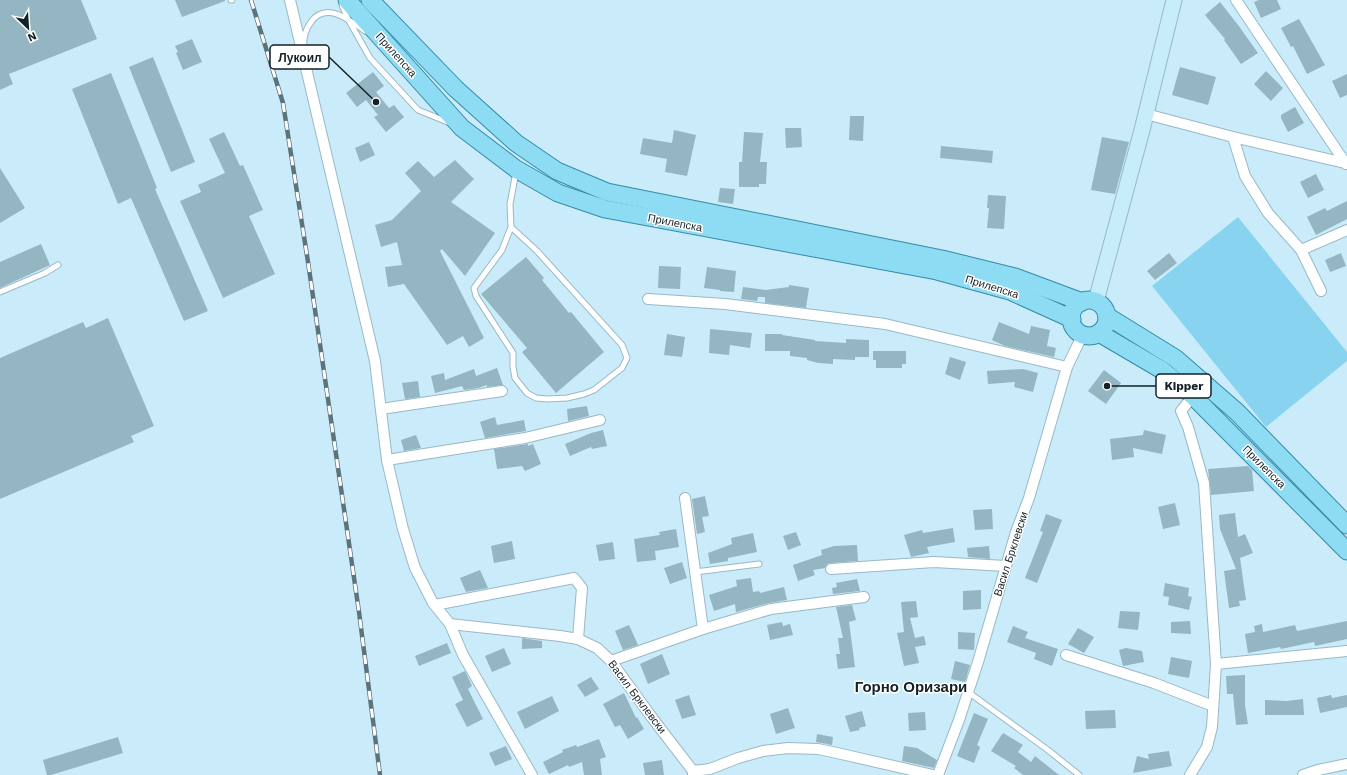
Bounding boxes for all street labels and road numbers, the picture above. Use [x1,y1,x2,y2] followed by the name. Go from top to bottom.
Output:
[373,30,420,81] street label: Прилепска
[647,211,704,235] street label: Прилепска
[964,273,1021,302] street label: Прилепска
[1240,443,1289,492] street label: Прилепска
[991,510,1031,598] street label: Васил Брклевски
[605,658,669,736] street label: Васил Брклевски

